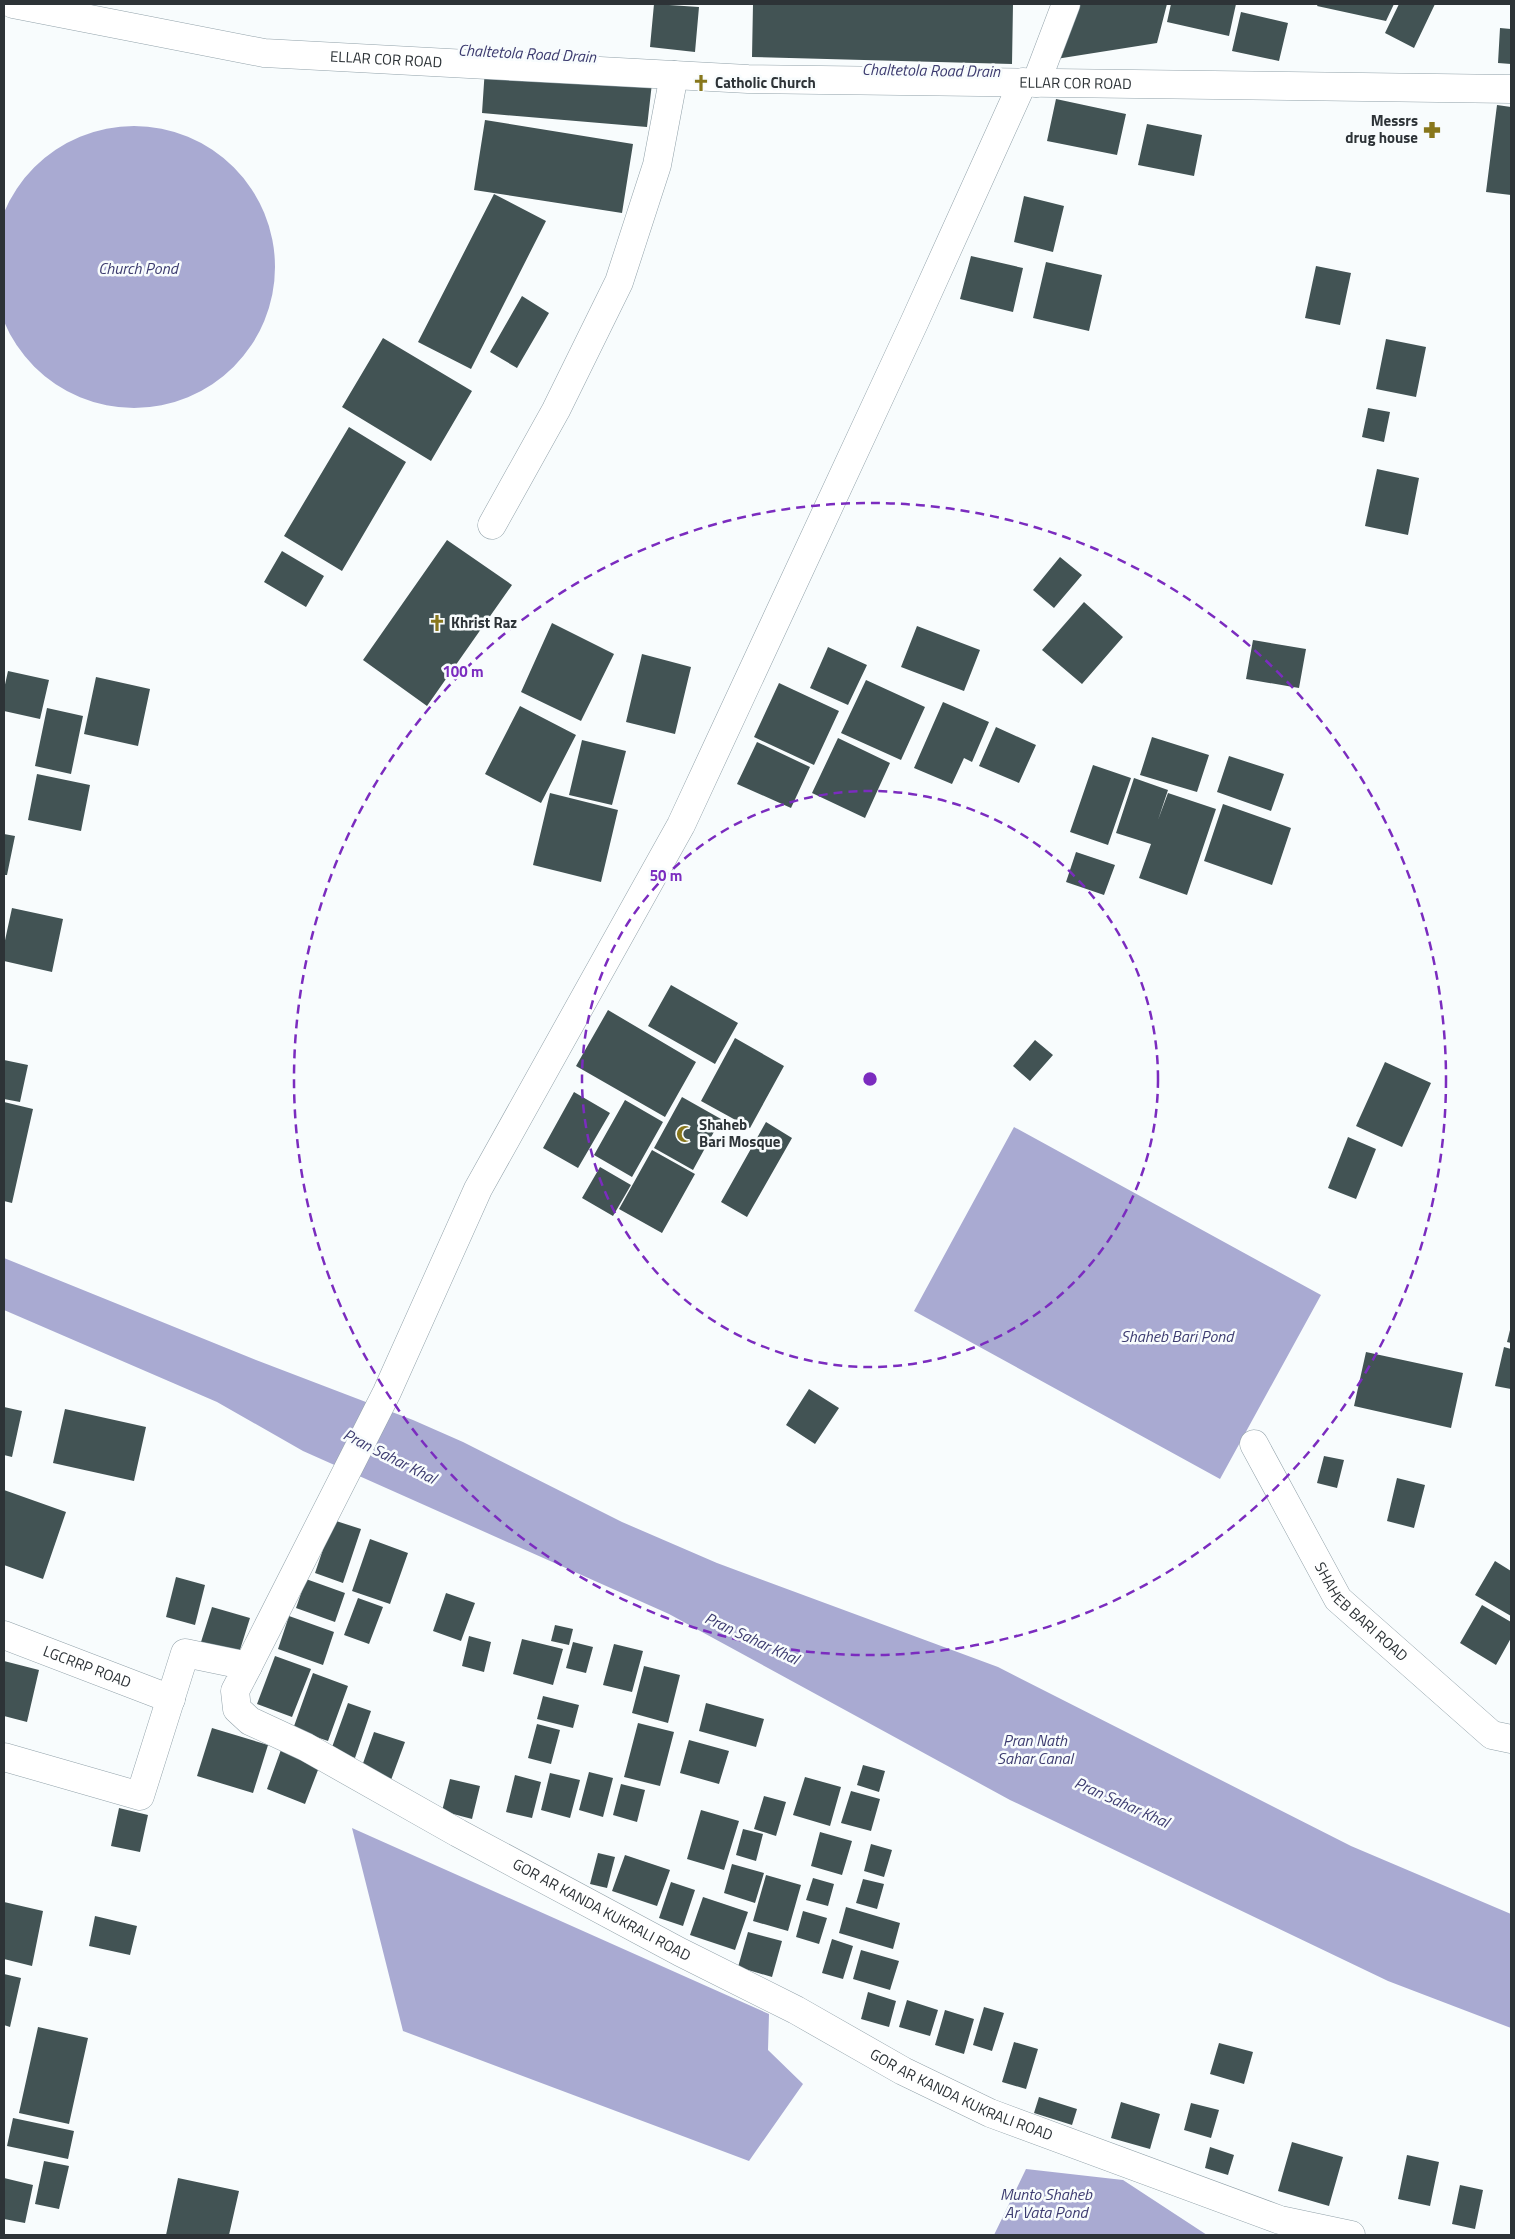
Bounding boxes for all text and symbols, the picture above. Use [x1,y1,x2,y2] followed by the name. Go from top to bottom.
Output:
[457,37,598,69] water label: Chaltetola Road Drain
[329,45,443,74] street label: ELLAR COR ROAD
[862,57,1001,83] water label: Chaltetola Road Drain
[715,71,816,94] place label: Catholic Church
[1019,71,1132,95] street label: ELLAR COR ROAD
[691,73,711,93] church icon: Catholic Church
[1345,109,1418,149] place label: Messrs drug house
[1422,120,1442,140] pharmacy icon: Messrs drug house
[98,256,180,280] water label: Church Pond
[451,611,517,634] place label: Khrist Raz
[427,613,447,633] church icon: Khrist Raz
[442,660,484,683] text: 100 m
[650,864,682,887] text: 50 m
[861,1070,879,1088] centre of rings
[699,1113,781,1153] place label: Shaheb Bari Mosque
[675,1124,695,1144] mosque icon: Shaheb Bari Mosque
[1121,1324,1235,1348] water label: Shaheb Bari Pond
[339,1422,442,1490] water label: Pran Sahar Khal
[1309,1558,1413,1667] street label: SHAHEB BARI ROAD
[701,1606,804,1671] water label: Pran Sahar Khal
[40,1639,135,1694] street label: LGCRRP ROAD
[997,1728,1074,1770] water label: Pran Nath Sahar Canal
[1071,1770,1175,1834] water label: Pran Sahar Khal
[509,1852,695,1967] street label: GOR AR KANDA KUKRALI ROAD
[866,2043,1056,2146] street label: GOR AR KANDA KUKRALI ROAD
[1000,2182,1093,2224] water label: Munto Shaheb Ar Vata Pond

